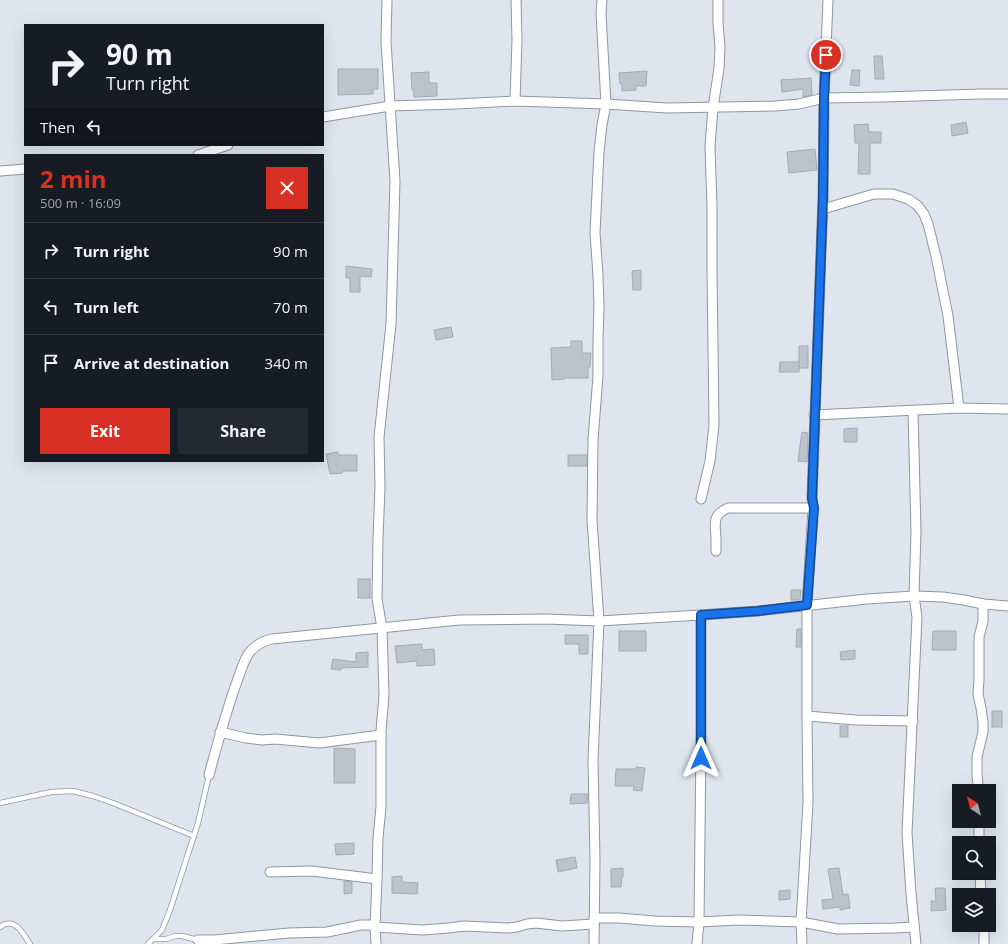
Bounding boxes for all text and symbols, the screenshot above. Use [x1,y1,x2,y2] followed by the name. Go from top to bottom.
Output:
[106,35,173,73] text: 90 m
[809,38,843,72] pin
[40,40,92,92] icon: right
[815,44,837,66] icon: arrive
[106,71,189,95] text: Turn right
[83,116,105,138] icon: left
[40,117,75,137] text: Then
[40,162,107,195] text: 2 min
[266,167,308,209] button: close
[40,194,121,212] text: 500 m · 16:09
[40,240,62,262] icon: right
[74,241,149,261] text: Turn right
[273,241,308,261] text: 90 m
[40,296,62,318] icon: left
[74,297,139,317] text: Turn left
[273,297,308,317] text: 70 m
[40,352,62,374] icon: arrive
[74,353,229,373] text: Arrive at destination
[264,353,308,373] text: 340 m
[40,408,170,454] button: Exit
[178,408,308,454] button: Share
[680,737,722,779] position arrow
[952,784,996,828] north arrow
[952,784,996,932] map controls
[952,836,996,880] button: search
[952,888,996,932] button: layers

